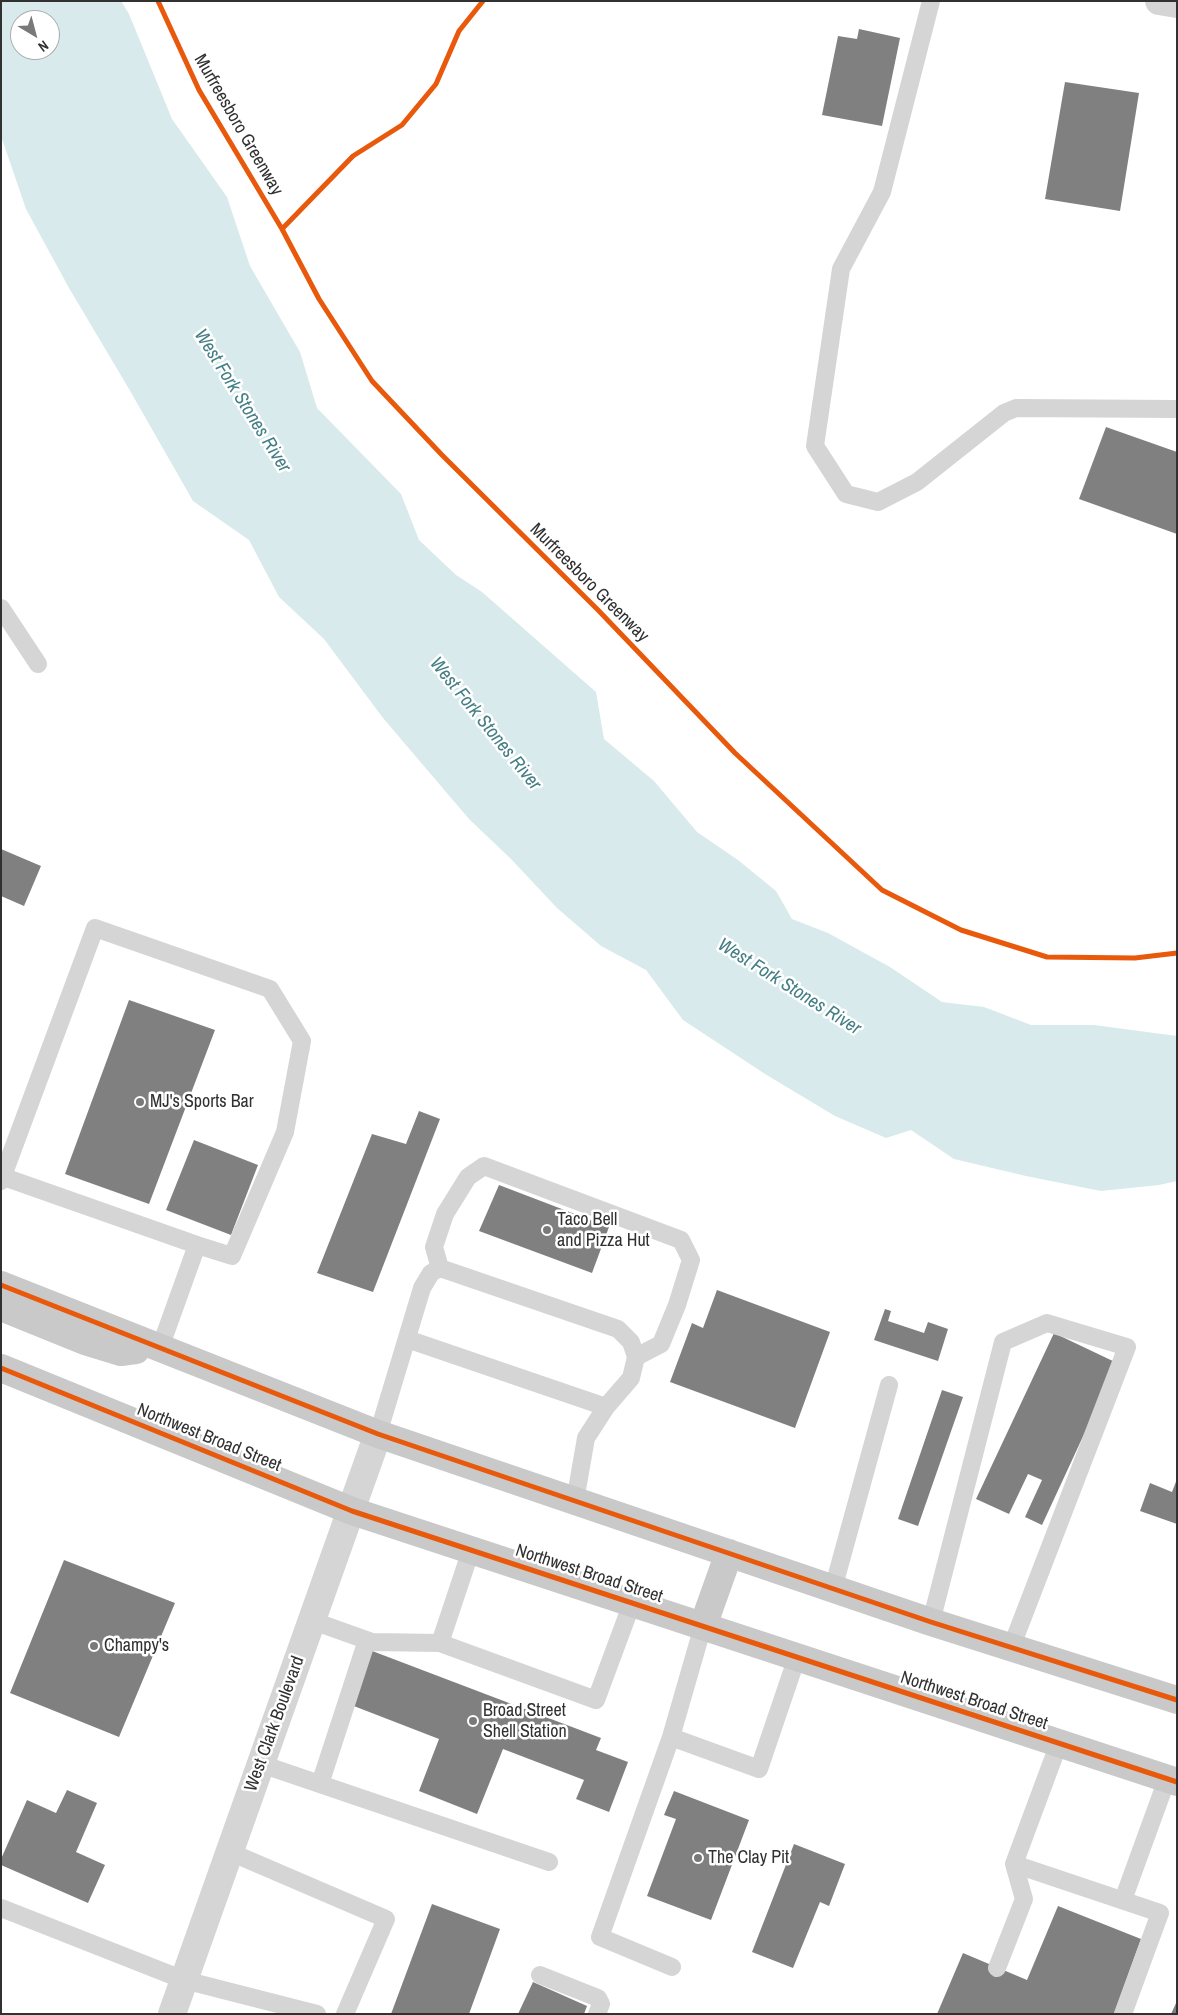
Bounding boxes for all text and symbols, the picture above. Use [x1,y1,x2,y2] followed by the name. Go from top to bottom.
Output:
[10,10,60,60] north arrow
[35,36,52,56] text: N
[189,51,287,199] street label: Murfreesboro Greenway
[189,325,295,477] water label: West Fork Stones River
[525,519,653,647] street label: Murfreesboro Greenway
[424,653,546,795] water label: West Fork Stones River
[713,934,865,1040] water label: West Fork Stones River
[150,1091,254,1113] place label: MJ's Sports Bar
[134,1096,146,1108] marker: MJ's Sports Bar
[557,1209,650,1252] place label: Taco Bell and Pizza Hut
[541,1224,553,1236] marker: Taco Bell and Pizza Hut
[134,1399,284,1477] street label: Northwest Broad Street
[513,1540,665,1608] street label: Northwest Broad Street
[104,1635,169,1657] place label: Champy's
[88,1640,100,1652] marker: Champy's
[240,1653,310,1795] street label: West Clark Boulevard
[898,1667,1050,1735] street label: Northwest Broad Street
[483,1700,567,1742] place label: Broad Street Shell Station
[467,1715,479,1727] marker: Broad Street Shell Station
[708,1847,789,1869] place label: The Clay Pit
[692,1852,704,1864] marker: The Clay Pit

